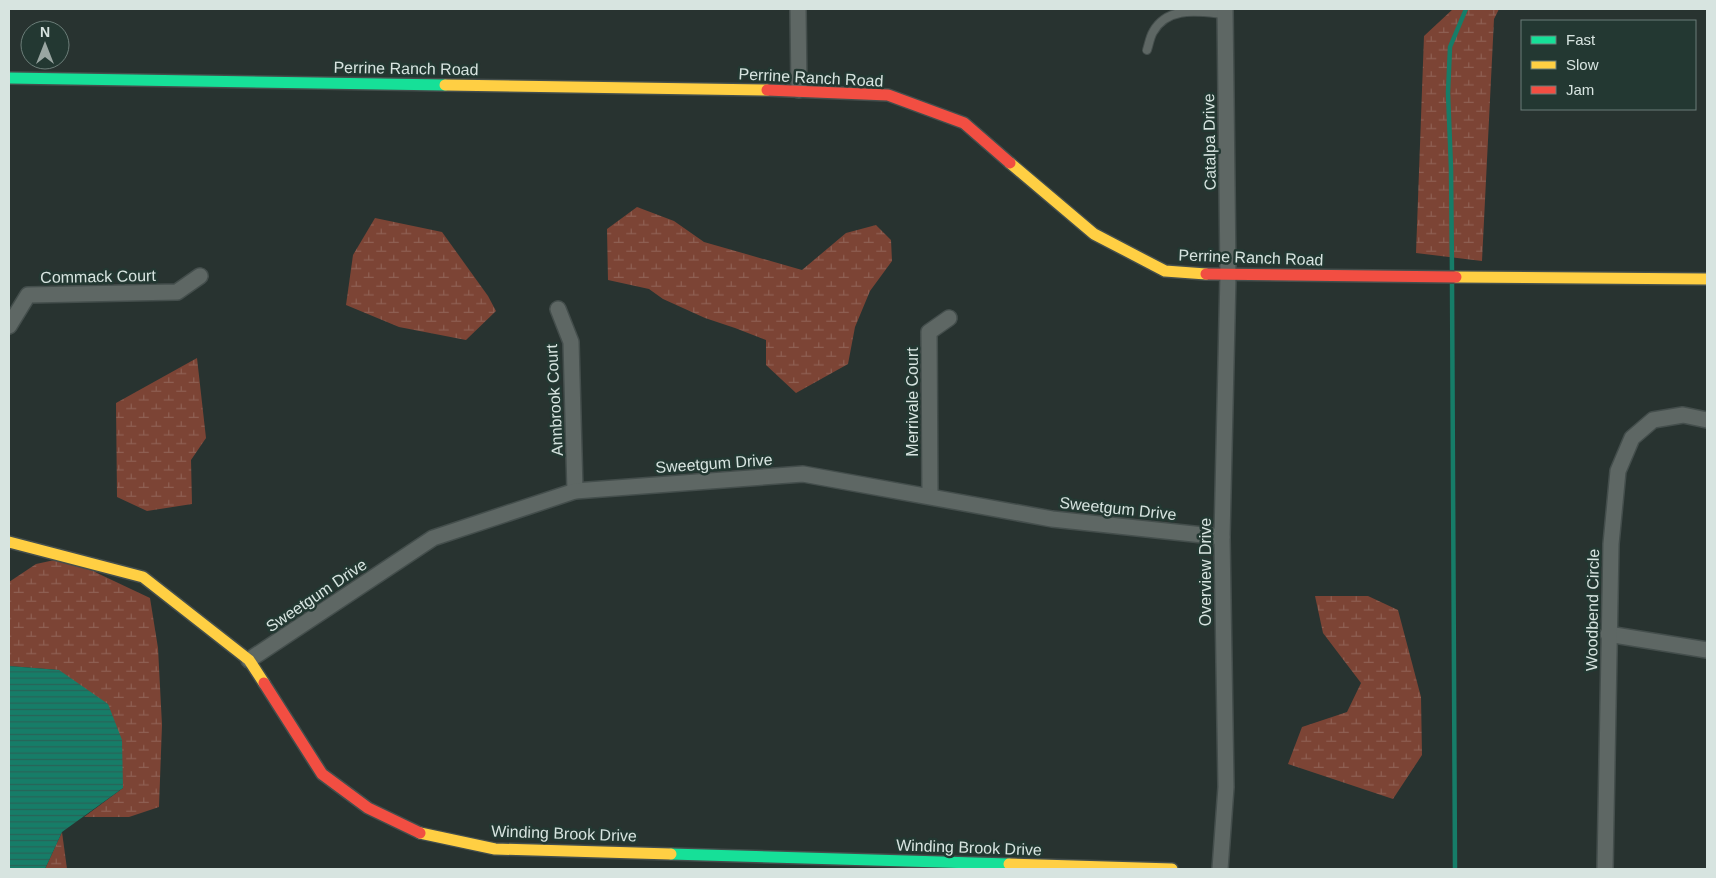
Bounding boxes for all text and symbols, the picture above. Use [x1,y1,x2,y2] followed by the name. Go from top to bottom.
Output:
[20,20,70,70] north arrow
[1521,20,1696,110] legend
[40,24,50,40] text: N
[1566,31,1596,48] text: Fast
[1566,56,1599,73] text: Slow
[333,59,479,78] street label: Perrine Ranch Road
[738,65,884,90] street label: Perrine Ranch Road
[1566,81,1594,98] text: Jam
[1200,93,1219,191] street label: Catalpa Drive
[1178,246,1324,269] street label: Perrine Ranch Road
[40,267,156,286] street label: Commack Court
[543,343,566,456] street label: Annbrook Court
[904,347,921,457] street label: Merrivale Court
[655,451,773,476] street label: Sweetgum Drive
[1059,494,1177,523] street label: Sweetgum Drive
[1197,518,1214,626] street label: Overview Drive
[1583,549,1602,671] street label: Woodbend Circle
[263,555,370,635] street label: Sweetgum Drive
[491,822,637,845] street label: Winding Brook Drive
[896,836,1042,859] street label: Winding Brook Drive

